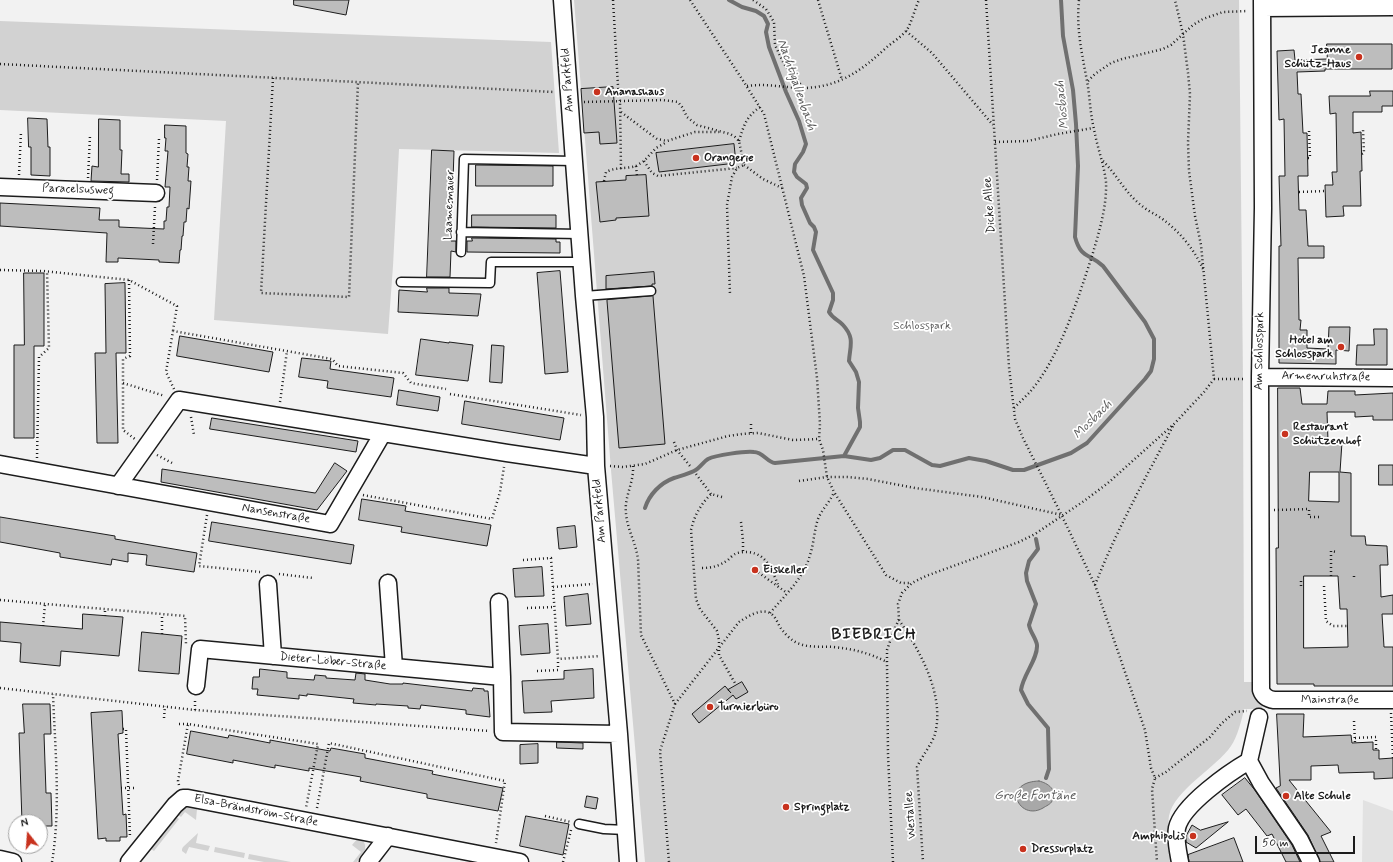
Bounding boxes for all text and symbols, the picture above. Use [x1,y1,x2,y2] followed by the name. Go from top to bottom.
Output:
[773,37,819,133] water label: Nachtigallenbach
[1285,43,1351,71] place label: Jeanne Schütz-Haus
[559,47,577,113] street label: Am Parkfeld
[1354,52,1364,62] marker: Jeanne Schütz-Haus
[1053,80,1073,130] water label: Mosbach
[605,85,664,99] place label: Ananashaus
[592,87,602,97] marker: Ananashaus
[704,151,754,165] place label: Orangerie
[691,153,701,163] marker: Orangerie
[442,169,458,241] street label: Laamemauer
[981,176,999,234] street label: Dicke Allee
[42,182,114,198] street label: Paracelsusweg
[1252,312,1268,390] street label: Am Schlosspark
[893,319,951,333] park label: Schlosspark
[1275,333,1333,361] place label: Hotel am Schlosspark
[1336,342,1346,352] marker: Hotel am Schlosspark
[1281,369,1371,385] street label: Armenruhstraße
[1070,397,1116,443] water label: Mosbach
[1293,420,1361,448] place label: Restaurant Schützenhof
[1280,429,1290,439] marker: Restaurant Schützenhof
[590,478,610,544] street label: Am Parkfeld
[241,501,311,527] street label: Nansenstraße
[763,563,807,577] place label: Eiskeller
[750,565,760,575] marker: Eiskeller
[832,626,916,646] district label: BIEBRICH
[279,650,387,674] street label: Dieter-Löber-Straße
[1301,693,1359,707] street label: Mainstraße
[718,700,779,714] place label: Turnierbüro
[705,702,715,712] marker: Turnierbüro
[994,788,1076,804] water label: Große Fontäne
[1294,789,1351,803] place label: Alte Schule
[902,791,920,839] street label: Westallee
[1281,791,1291,801] marker: Alte Schule
[193,792,319,830] street label: Elsa-Brändström-Straße
[794,800,850,814] place label: Springplatz
[781,802,791,812] marker: Springplatz
[8,814,48,854] north arrow
[19,816,30,831] text: N
[1257,828,1357,854] scale bar
[1132,829,1185,843] place label: Amphipolis
[1188,831,1198,841] marker: Amphipolis
[1262,835,1289,851] text: 50 m
[1031,842,1094,856] place label: Dressurplatz
[1018,844,1028,854] marker: Dressurplatz

